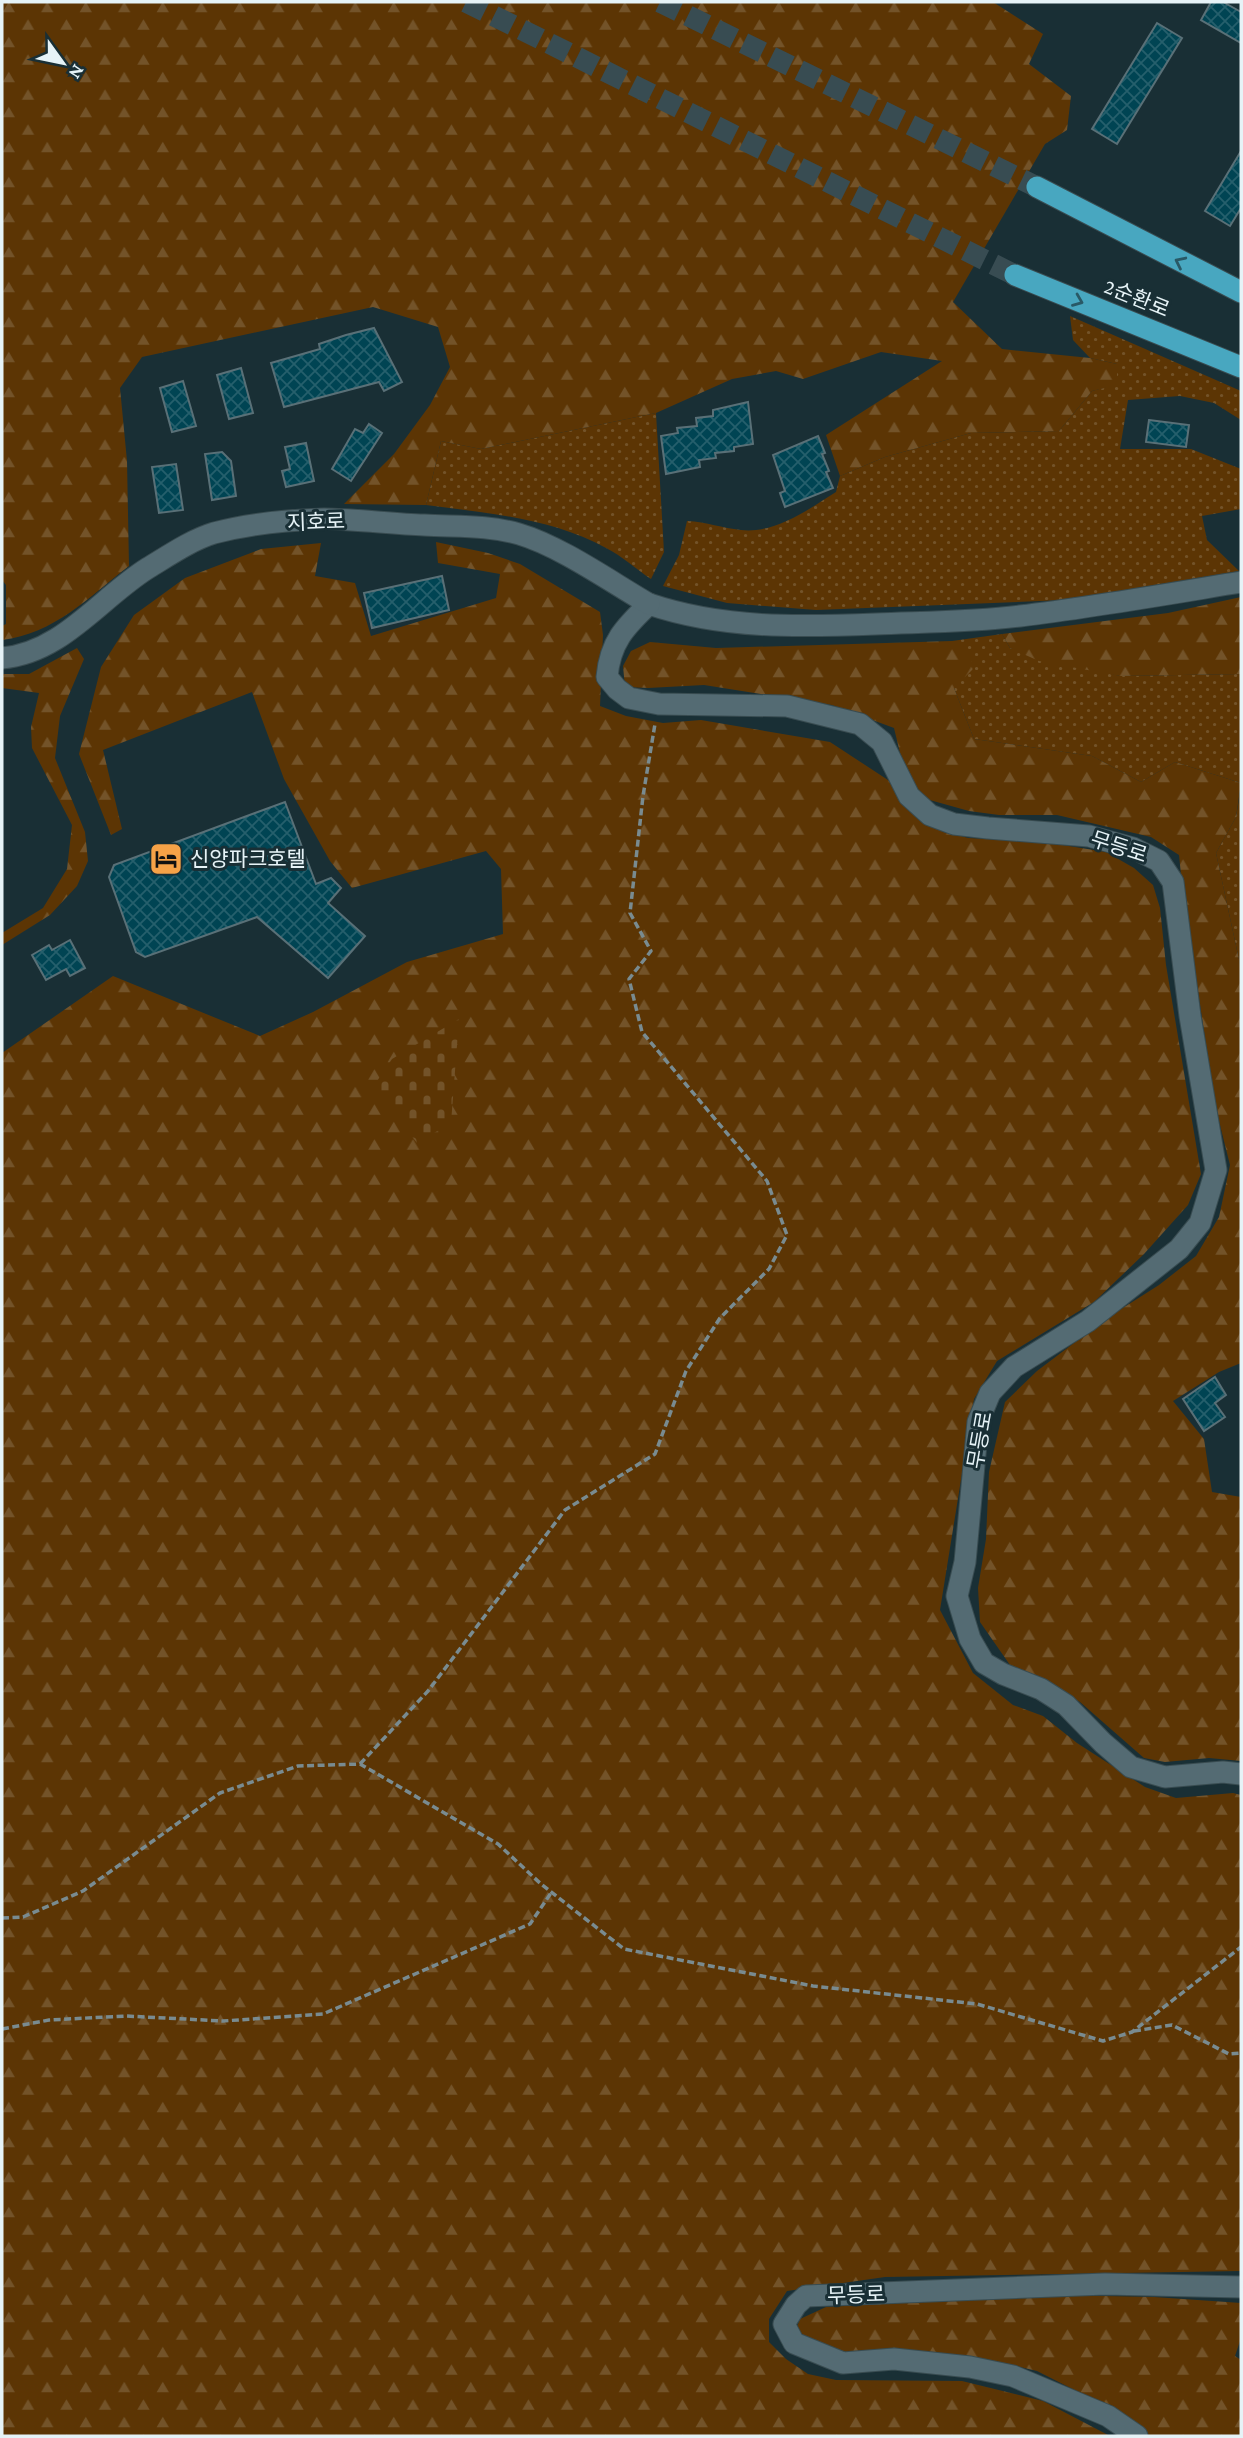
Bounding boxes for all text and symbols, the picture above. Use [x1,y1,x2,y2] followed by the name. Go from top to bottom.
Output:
[28,28,98,98] north arrow
[64,61,89,83] text: N
[1175,256,1187,270] one-way arrow
[1101,274,1173,322] street label: 2순환로
[1071,292,1083,306] one-way arrow
[287,509,345,535] street label: 지호로
[1088,827,1150,867] street label: 무등로
[147,840,185,878] hotel icon: 신양파크호텔
[190,847,306,871] place label: 신양파크호텔
[963,1409,997,1471] street label: 무등로
[827,2282,885,2308] street label: 무등로

